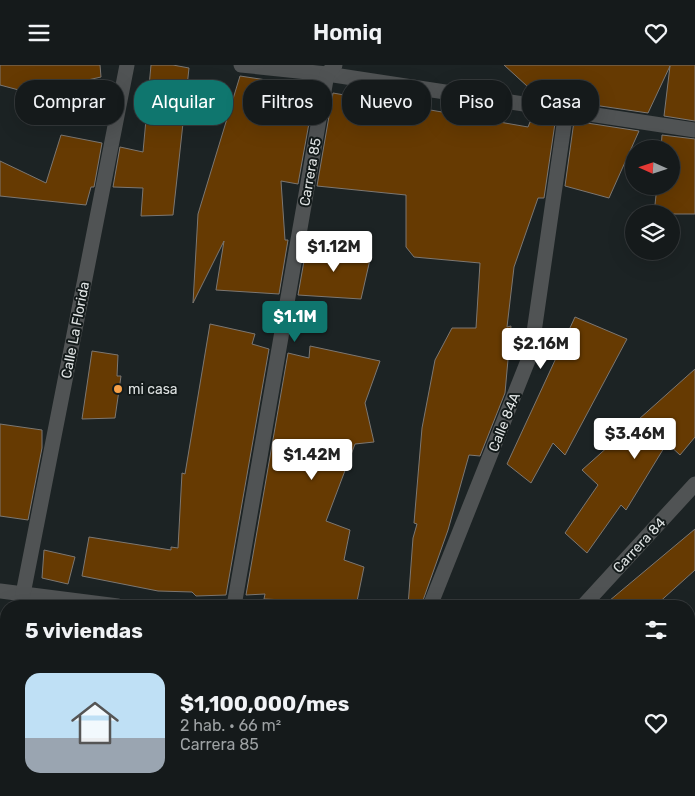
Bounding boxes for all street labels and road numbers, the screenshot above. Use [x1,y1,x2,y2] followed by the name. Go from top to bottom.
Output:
[296,137,325,208] street label: Carrera 85
[58,280,93,380] street label: Calle La Florida
[485,390,524,454] street label: Calle 84A
[609,514,669,577] street label: Carrera 84

